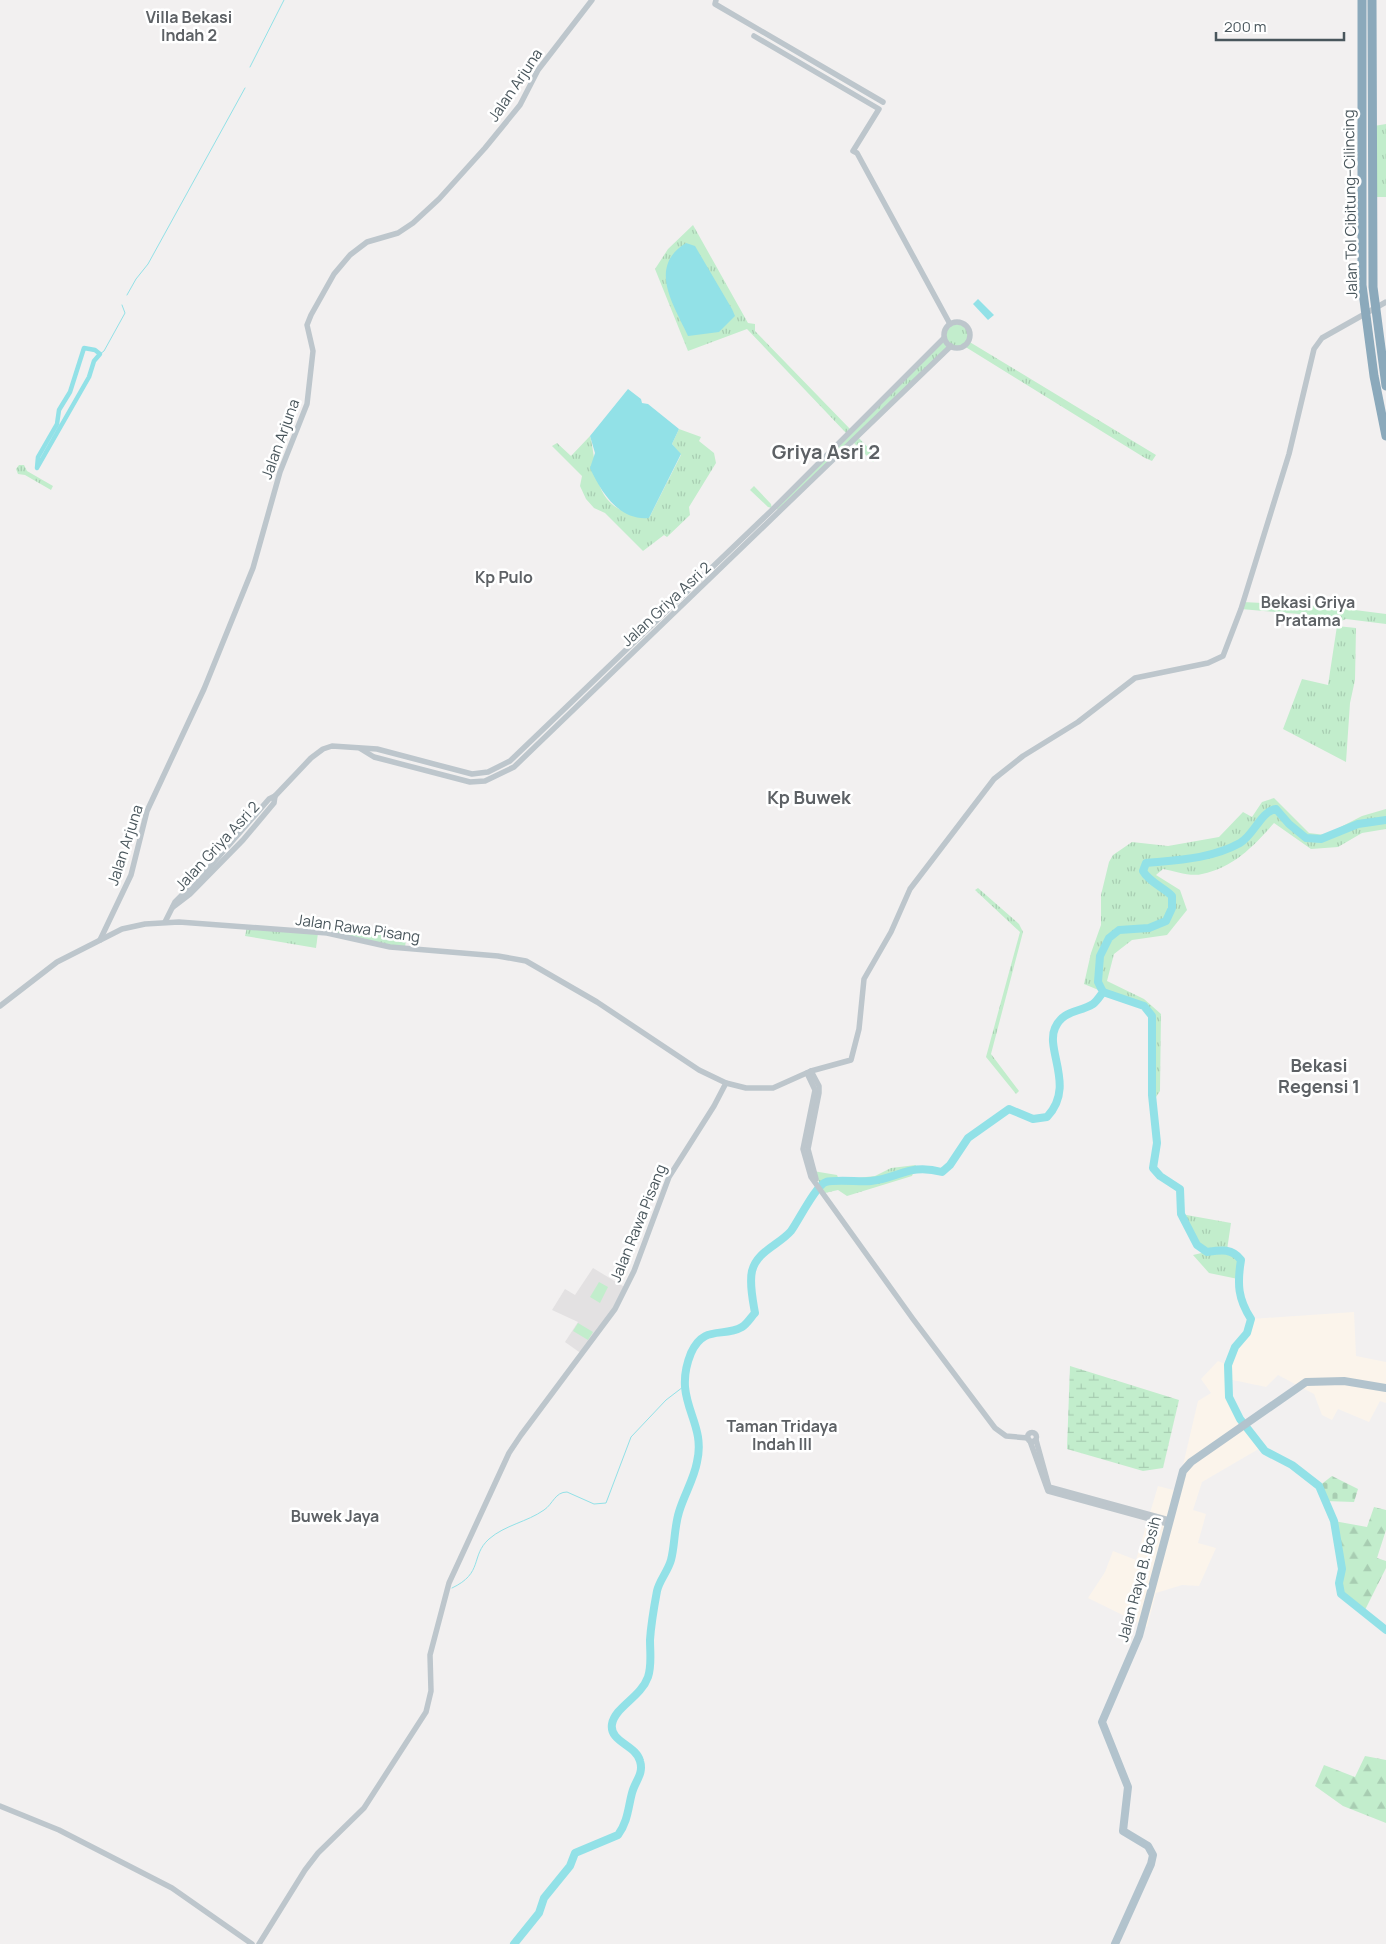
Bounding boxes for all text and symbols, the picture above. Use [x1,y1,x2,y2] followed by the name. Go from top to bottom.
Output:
[146,6,232,46] district label: Villa Bekasi Indah 2
[1216,10,1344,42] scale bar
[1224,16,1267,37] text: 200 m
[483,44,547,126] street label: Jalan Arjuna
[1338,109,1362,299] street label: Jalan Tol Cibitung–Cilincing
[256,396,304,482] street label: Jalan Arjuna
[772,438,880,465] district label: Griya Asri 2
[617,557,715,651] street label: Jalan Griya Asri 2
[475,566,533,588] district label: Kp Pulo
[1261,591,1355,631] district label: Bekasi Griya Pratama
[767,785,852,809] district label: Kp Buwek
[170,797,264,895] street label: Jalan Griya Asri 2
[102,802,148,888] street label: Jalan Arjuna
[294,909,422,947] street label: Jalan Rawa Pisang
[1278,1053,1360,1098] district label: Bekasi Regensi 1
[605,1161,671,1285] street label: Jalan Rawa Pisang
[727,1415,837,1455] district label: Taman Tridaya Indah III
[291,1505,379,1527] district label: Buwek Jaya
[1112,1514,1166,1644] street label: Jalan Raya B. Bosih

